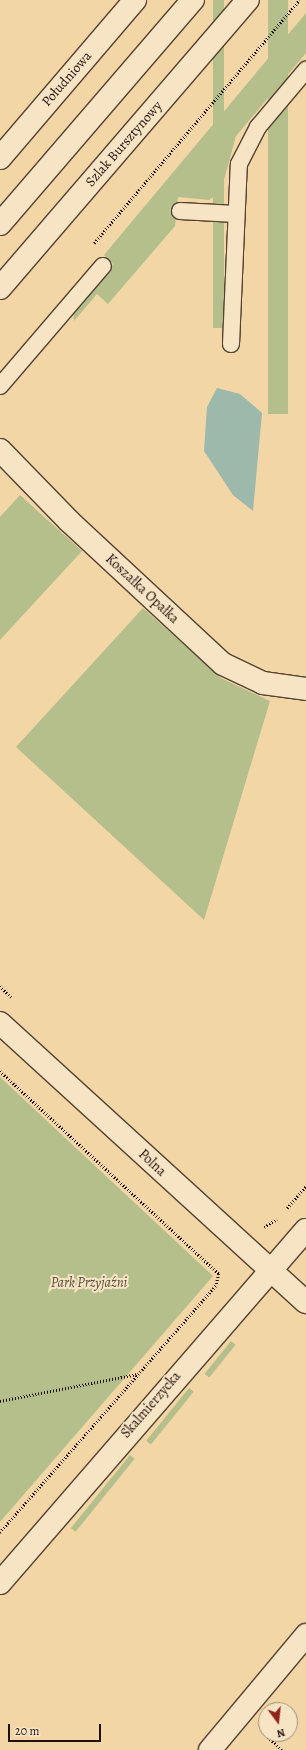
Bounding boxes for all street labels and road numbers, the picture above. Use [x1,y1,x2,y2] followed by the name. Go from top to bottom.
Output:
[39,48,95,110] street label: Południowa
[82,98,166,190] street label: Szlak Bursztynowy
[102,551,182,627] street label: Koszałka Opałka
[135,1146,169,1180] street label: Polna
[118,1368,184,1442] street label: Skalmierzycka

